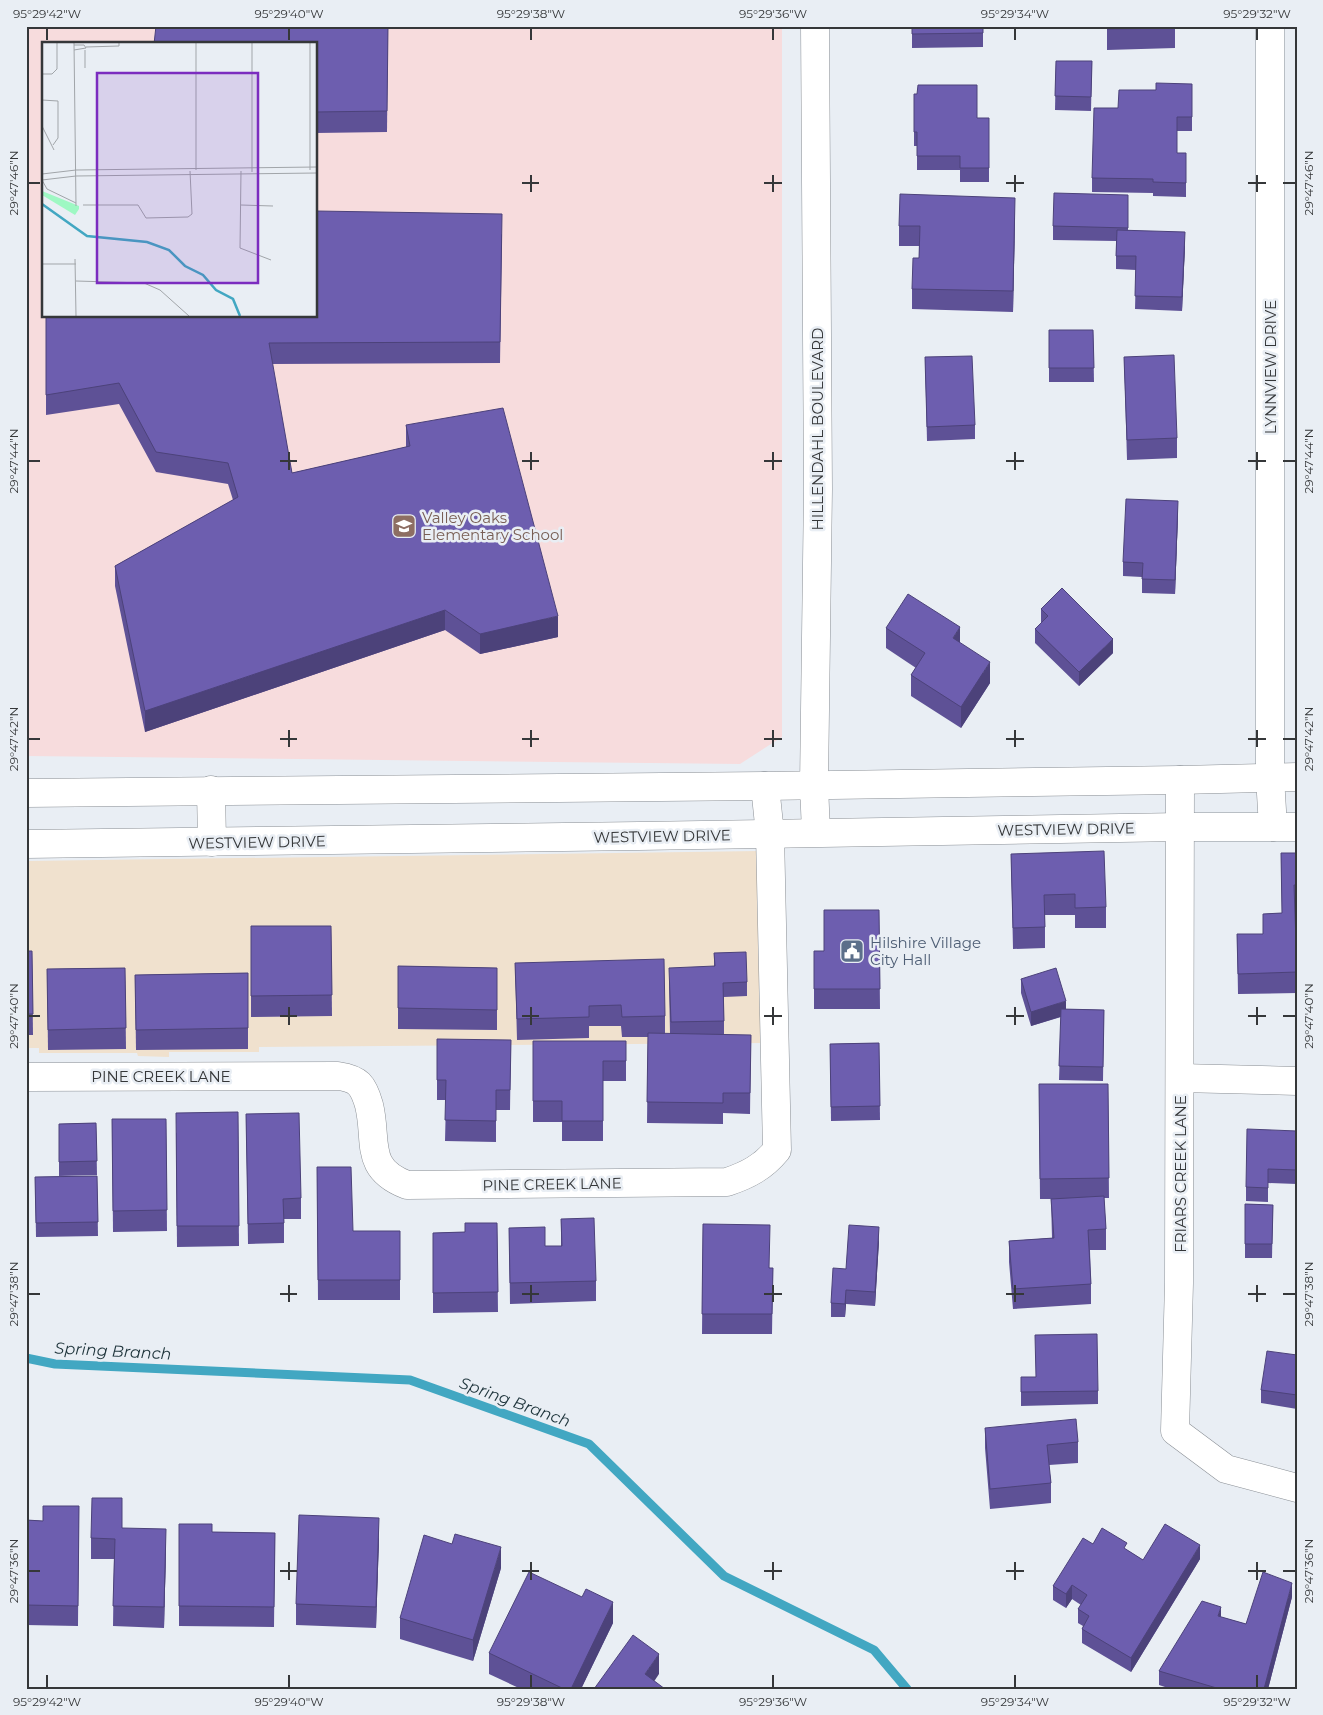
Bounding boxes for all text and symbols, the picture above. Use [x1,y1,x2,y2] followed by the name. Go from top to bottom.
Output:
[13,6,81,21] text: 95°29'42"W
[254,6,324,21] text: 95°29'40"W
[497,6,565,21] text: 95°29'38"W
[739,6,807,21] text: 95°29'36"W
[981,6,1049,21] text: 95°29'34"W
[1223,6,1291,21] text: 95°29'32"W
[42,42,318,318] inset map
[6,151,21,215] text: 29°47'46"N
[1301,151,1316,215] text: 29°47'46"N
[1261,300,1280,434] street label: LYNNVIEW DRIVE
[808,328,827,531] street label: HILLENDAHL BOULEVARD
[6,428,21,494] text: 29°47'44"N
[1301,428,1316,494] text: 29°47'44"N
[422,508,563,544] place label: Valley Oaks Elementary School
[391,513,417,539] school or university icon: Valley Oaks Elementary School
[6,707,21,771] text: 29°47'42"N
[1301,707,1316,771] text: 29°47'42"N
[997,818,1135,840] street label: WESTVIEW DRIVE
[593,825,731,847] street label: WESTVIEW DRIVE
[188,831,326,853] street label: WESTVIEW DRIVE
[870,933,981,969] place label: Hilshire Village City Hall
[839,938,865,964] public building icon: Hilshire Village City Hall
[6,983,21,1049] text: 29°47'40"N
[1301,983,1316,1049] text: 29°47'40"N
[91,1067,231,1086] street label: PINE CREEK LANE
[1171,1095,1190,1253] street label: FRIARS CREEK LANE
[482,1173,622,1195] street label: PINE CREEK LANE
[6,1262,21,1326] text: 29°47'38"N
[1301,1262,1316,1326] text: 29°47'38"N
[54,1338,172,1364] water label: Spring Branch
[457,1373,573,1431] water label: Spring Branch
[6,1539,21,1603] text: 29°47'36"N
[1301,1539,1316,1603] text: 29°47'36"N
[13,1694,81,1709] text: 95°29'42"W
[254,1694,324,1709] text: 95°29'40"W
[497,1694,565,1709] text: 95°29'38"W
[739,1694,807,1709] text: 95°29'36"W
[981,1694,1049,1709] text: 95°29'34"W
[1223,1694,1291,1709] text: 95°29'32"W

